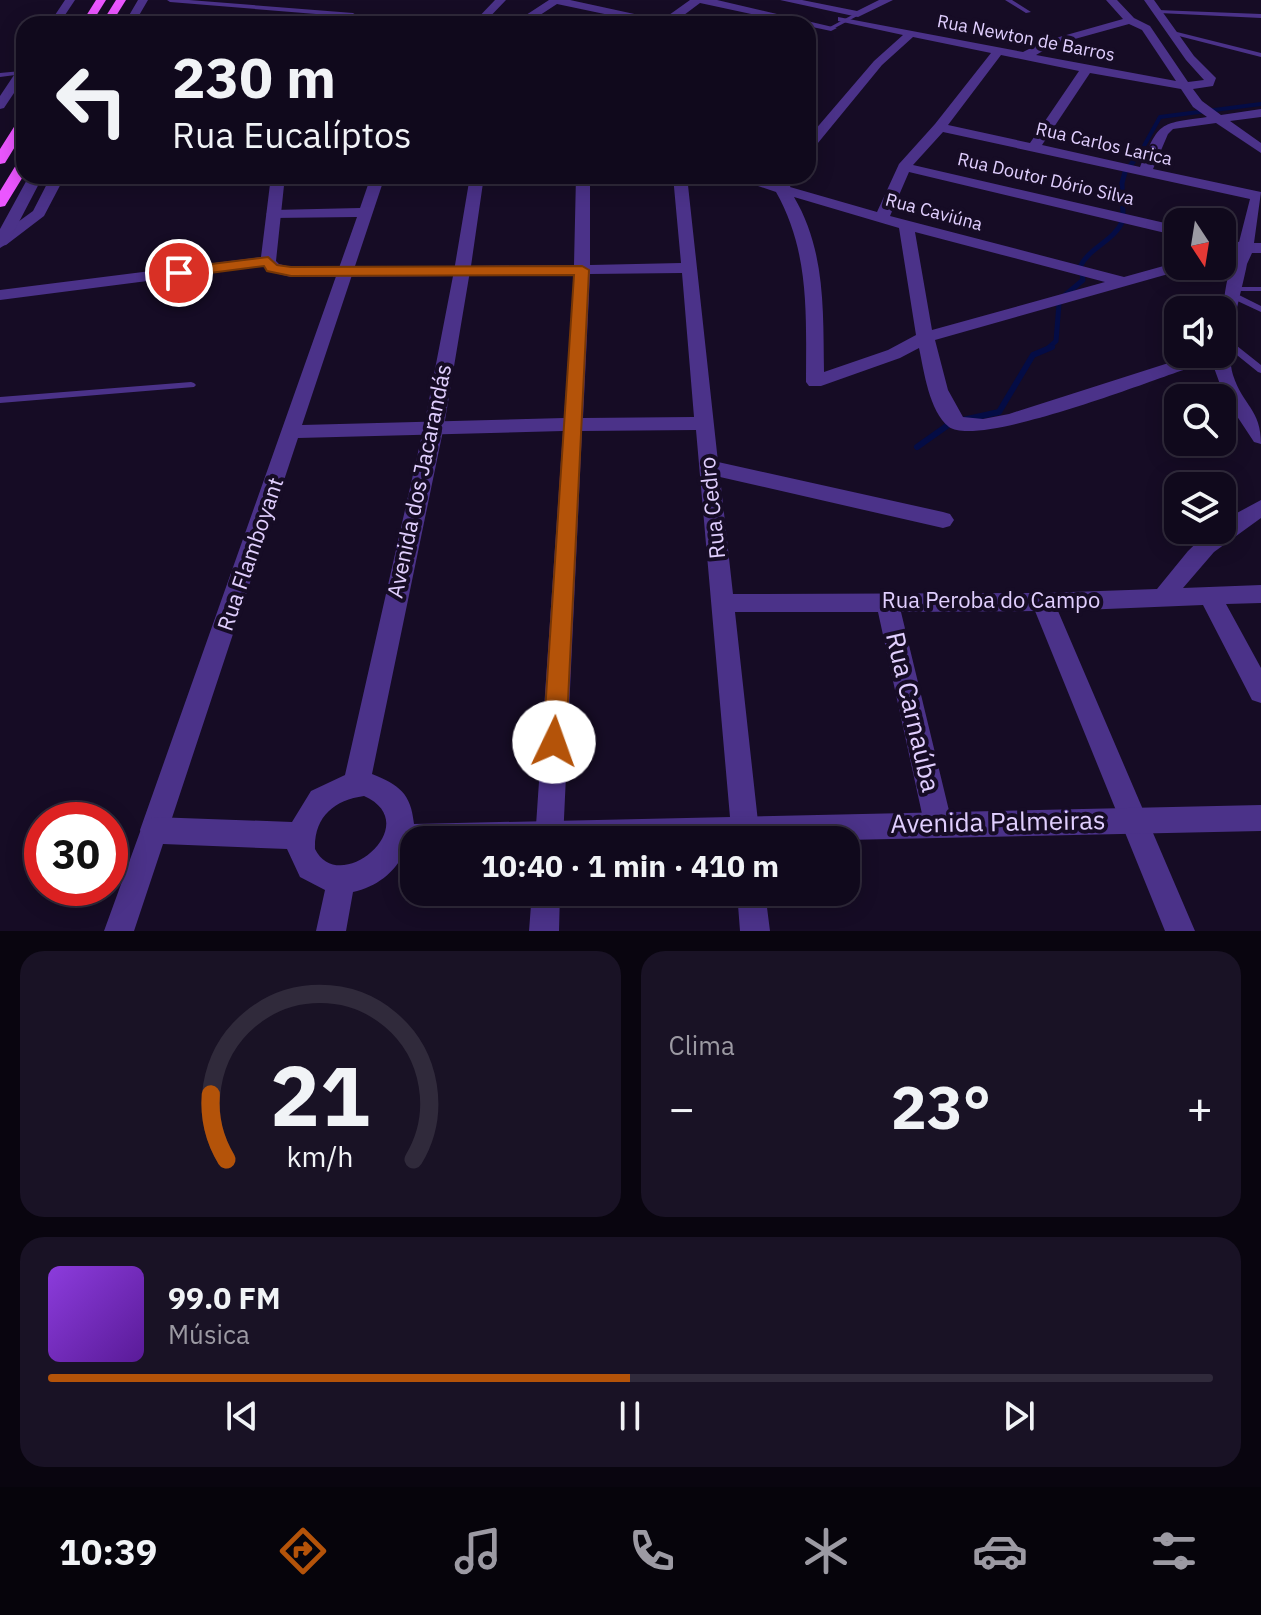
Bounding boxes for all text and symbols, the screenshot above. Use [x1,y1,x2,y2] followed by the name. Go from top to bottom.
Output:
[935,9,1117,66] street label: Rua Newton de Barros
[172,41,336,113] text: 230 m
[40,48,144,152] icon: left
[172,111,412,158] text: Rua Eucalíptos
[1034,117,1175,170] street label: Rua Carlos Larica
[955,147,1137,210] street label: Rua Doutor Dório Silva
[883,188,986,236] street label: Rua Caviúna
[1164,208,1236,280] north arrow
[1164,208,1236,544] map controls
[145,239,213,307] pin
[157,251,201,295] icon: arrive
[1164,296,1236,368] button: sound
[380,361,457,600] street label: Avenida dos Jacarandás
[1164,384,1236,456] button: search
[692,456,731,560] street label: Rua Cedro
[1164,472,1236,544] button: layers
[210,473,289,634] street label: Rua Flamboyant
[882,585,1100,614] street label: Rua Peroba do Campo
[879,628,949,795] street label: Rua Carnaúba
[512,700,596,784] position arrow
[24,802,128,906] speed limit sign: 30
[890,802,1106,840] street label: Avenida Palmeiras
[481,846,779,885] text: 10:40 · 1 min · 410 m
[669,1028,735,1062] text: Clima
[270,1041,370,1149] text: 21
[891,1067,991,1146] text: 23°
[669,1079,695,1136] text: −
[1187,1079,1213,1136] text: +
[287,1138,354,1175] text: km/h
[168,1278,281,1317] text: 99.0 FM
[168,1317,250,1351] text: Música
[220,1394,264,1438] icon: previous
[608,1394,652,1438] icon: pause
[997,1394,1041,1438] icon: next
[275,1523,331,1579] icon: directions
[450,1523,506,1579] icon: music
[624,1523,680,1579] icon: phone
[798,1523,854,1579] icon: climate
[972,1523,1028,1579] icon: car
[1146,1523,1202,1579] icon: filters
[59,1528,157,1575] text: 10:39

